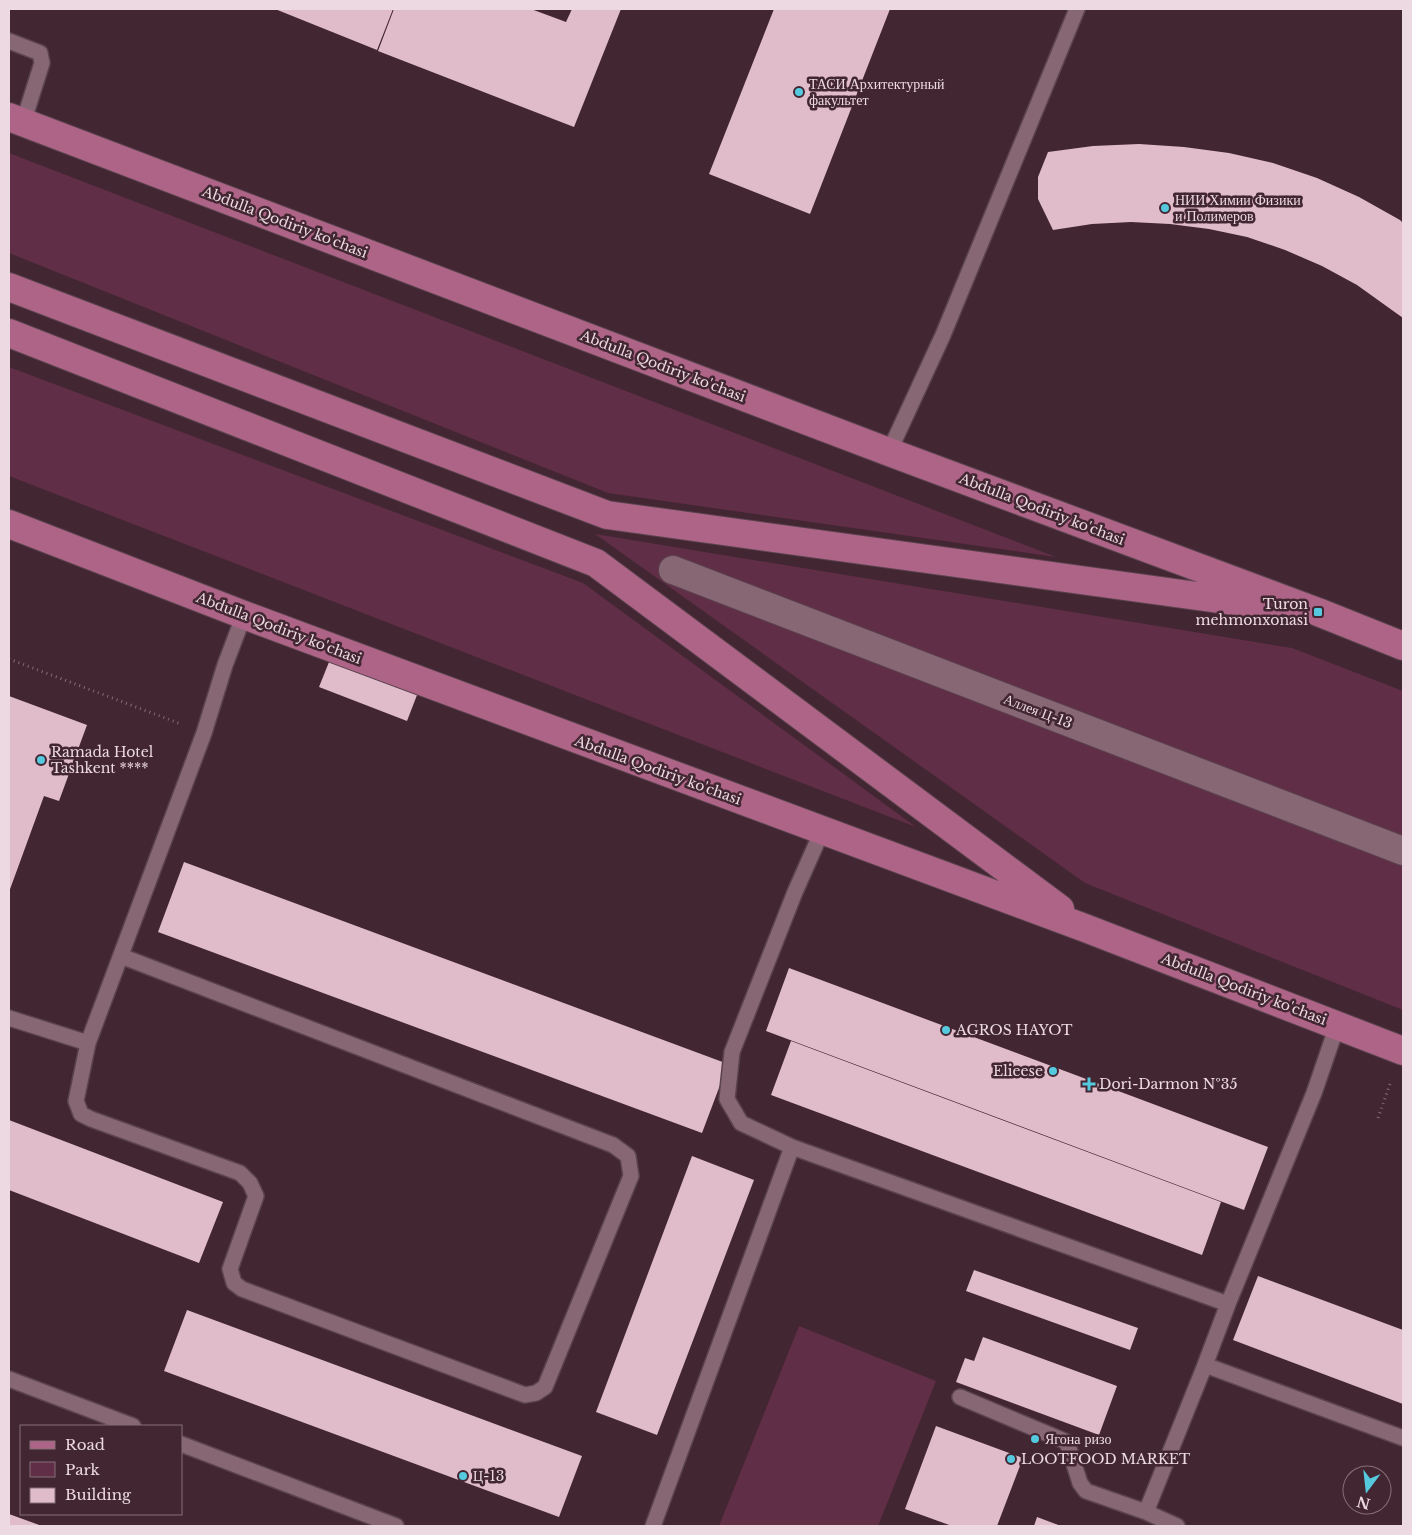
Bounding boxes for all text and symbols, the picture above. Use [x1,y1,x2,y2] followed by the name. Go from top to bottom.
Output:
[809,75,945,109] place label: ТАСИ Архитектурный факультет
[793,86,805,98] marker: ТАСИ Архитектурный факультет
[199,182,370,262] street label: Abdulla Qodiriy ko'chasi
[1175,191,1301,225] place label: НИИ Химии Физики и Полимеров
[1159,202,1171,214] marker: НИИ Химии Физики и Полимеров
[577,326,748,406] street label: Abdulla Qodiriy ko'chasi
[956,469,1127,549] street label: Abdulla Qodiriy ko'chasi
[193,588,364,668] street label: Abdulla Qodiriy ko'chasi
[1196,595,1308,629] place label: Turon mehmonxonasi
[1312,606,1324,618] marker: Turon mehmonxonasi
[1001,690,1075,732] street label: Аллея Ц-13
[571,731,744,809] street label: Abdulla Qodiriy ko'chasi
[51,743,154,777] place label: Ramada Hotel Tashkent ****
[35,754,47,766] marker: Ramada Hotel Tashkent ****
[1158,949,1329,1029] street label: Abdulla Qodiriy ko'chasi
[955,1021,1073,1039] place label: AGROS HAYOT
[940,1024,952,1036] marker: AGROS HAYOT
[993,1062,1043,1080] place label: Elieese
[1047,1065,1059,1077] marker: Elieese
[1099,1075,1237,1093] place label: Dori-Darmon №35
[1083,1078,1095,1090] marker: Dori-Darmon №35
[20,1425,182,1515] legend
[1045,1430,1111,1448] place label: Ягона ризо
[1029,1433,1041,1445] marker: Ягона ризо
[65,1435,105,1454] text: Road
[1021,1450,1190,1468] place label: LOOTFOOD MARKET
[1005,1453,1017,1465] marker: LOOTFOOD MARKET
[65,1460,101,1479] text: Park
[1342,1465,1392,1515] north arrow
[473,1467,504,1485] place label: Ц-13
[457,1470,469,1482] marker: Ц-13
[65,1485,132,1504] text: Building
[1355,1492,1372,1513] text: N

